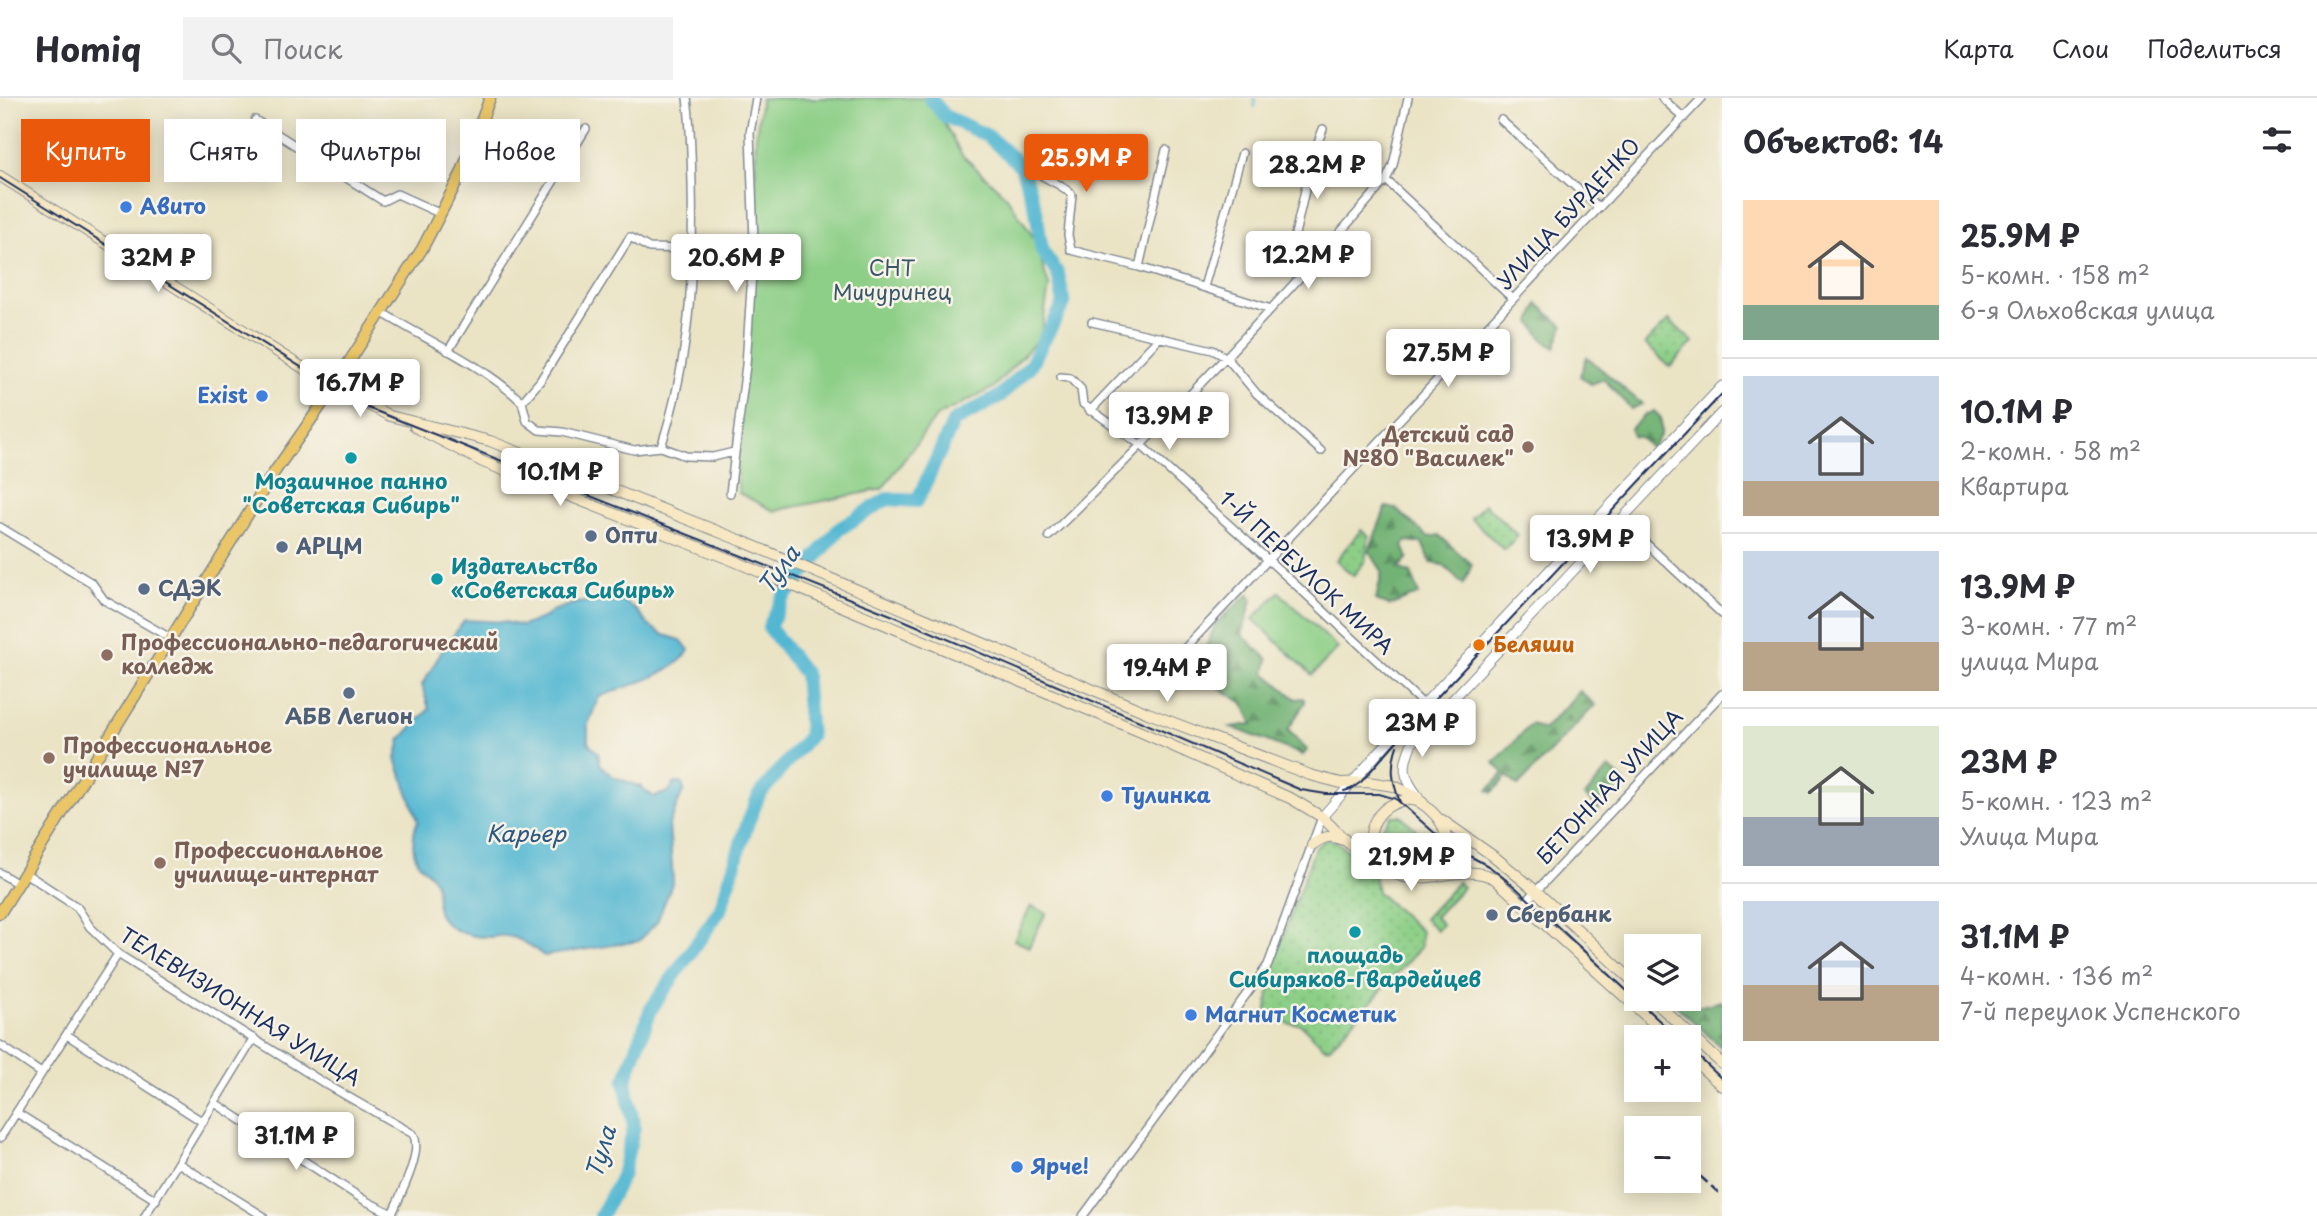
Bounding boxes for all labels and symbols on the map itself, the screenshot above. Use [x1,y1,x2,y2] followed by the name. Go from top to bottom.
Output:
[1489,130,1647,296] street label: УЛИЦА БУРДЕНКО
[1021,134,1151,194] pin: 25.9M ₽
[1252,141,1382,201] pin: 28.2M ₽
[140,189,206,221] place label: Авито
[118,199,134,215] marker: Авито
[1243,232,1373,291] pin: 12.2M ₽
[109,234,207,294] pin: 32M ₽
[671,234,801,294] pin: 20.6M ₽
[833,251,952,307] park label: СНТ Мичуринец
[1383,330,1513,389] pin: 27.5M ₽
[295,360,425,419] pin: 16.7M ₽
[198,378,248,410] place label: Exist
[254,388,270,404] marker: Exist
[1104,392,1234,452] pin: 13.9M ₽
[1342,417,1514,473] place label: Детский сад №80 "Василек"
[1520,439,1536,455] marker: Детский сад №80 "Василек"
[495,448,625,508] pin: 10.1M ₽
[343,450,359,466] marker: Мозаичное панно "Советская Сибирь"
[242,464,460,520] place label: Мозаичное панно "Советская Сибирь"
[1213,482,1402,661] street label: 1-Й ПЕРЕУЛОК МИРА
[1525,516,1655,575] pin: 13.9M ₽
[605,518,658,550] place label: Опти
[583,528,599,544] marker: Опти
[295,529,363,561] place label: АРЦМ
[748,537,808,601] water label: Тула
[274,539,290,555] marker: АРЦМ
[451,549,675,605] place label: Издательство «Советская Сибирь»
[158,571,222,603] place label: СДЭК
[429,571,445,587] marker: Издательство «Советская Сибирь»
[136,581,152,597] marker: СДЭК
[121,625,498,681] place label: Профессионально-педагогический колледж
[1493,627,1575,659] place label: Беляши
[1471,637,1487,653] marker: Беляши
[1102,644,1232,704] pin: 19.4M ₽
[99,647,115,663] marker: Профессионально-педагогический колледж
[341,685,357,701] marker: АБВ Легион
[285,699,413,731] place label: АБВ Легион
[1373,700,1471,759] pin: 23M ₽
[1528,701,1689,871] street label: БЕТОННАЯ УЛИЦА
[63,728,272,784] place label: Профессиональное училище №7
[41,750,57,766] marker: Профессиональное училище №7
[1121,778,1211,810] place label: Тулинка
[1099,788,1115,804] marker: Тулинка
[486,815,567,850] water label: Карьер
[174,833,383,889] place label: Профессиональное училище-интернат
[1346,834,1476,893] pin: 21.9M ₽
[152,855,168,871] marker: Профессиональное училище-интернат
[1506,897,1612,929] place label: Сбербанк
[1484,907,1500,923] marker: Сбербанк
[114,918,368,1093] street label: ТЕЛЕВИЗИОННАЯ УЛИЦА
[1347,924,1363,940] marker: площадь Сибиряков-Гвардейцев
[1229,938,1481,994] place label: площадь Сибиряков-Гвардейцев
[1205,997,1397,1029] place label: Магнит Косметик
[1183,1007,1199,1023] marker: Магнит Косметик
[231,1112,361,1172] pin: 31.1M ₽
[575,1120,624,1182] water label: Тула
[1030,1149,1089,1181] place label: Ярче!
[1009,1159,1025,1175] marker: Ярче!

